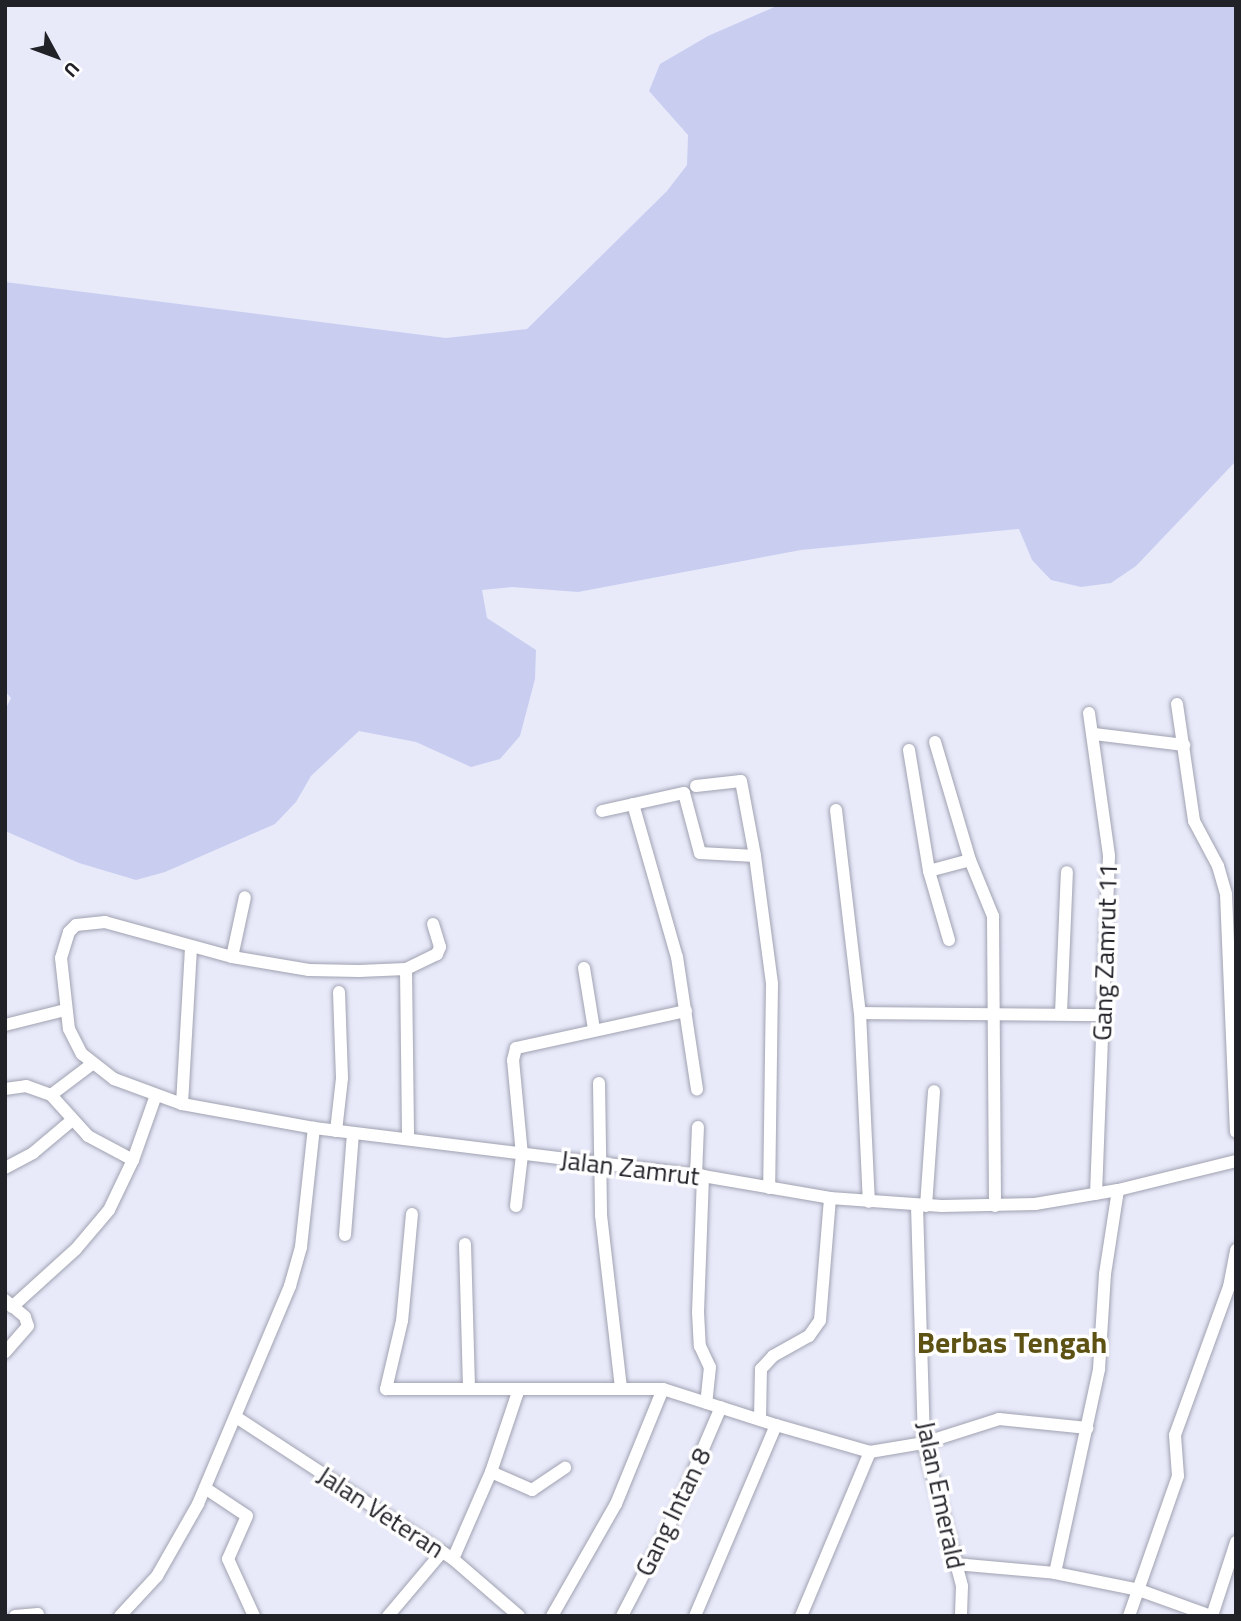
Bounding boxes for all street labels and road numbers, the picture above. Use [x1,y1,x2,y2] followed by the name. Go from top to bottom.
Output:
[1086,863,1124,1041] street label: Gang Zamrut 11
[559,1144,701,1192] street label: Jalan Zamrut
[910,1418,972,1572] street label: Jalan Emerald
[629,1443,717,1581] street label: Gang Intan 8
[312,1459,450,1565] street label: Jalan Veteran

